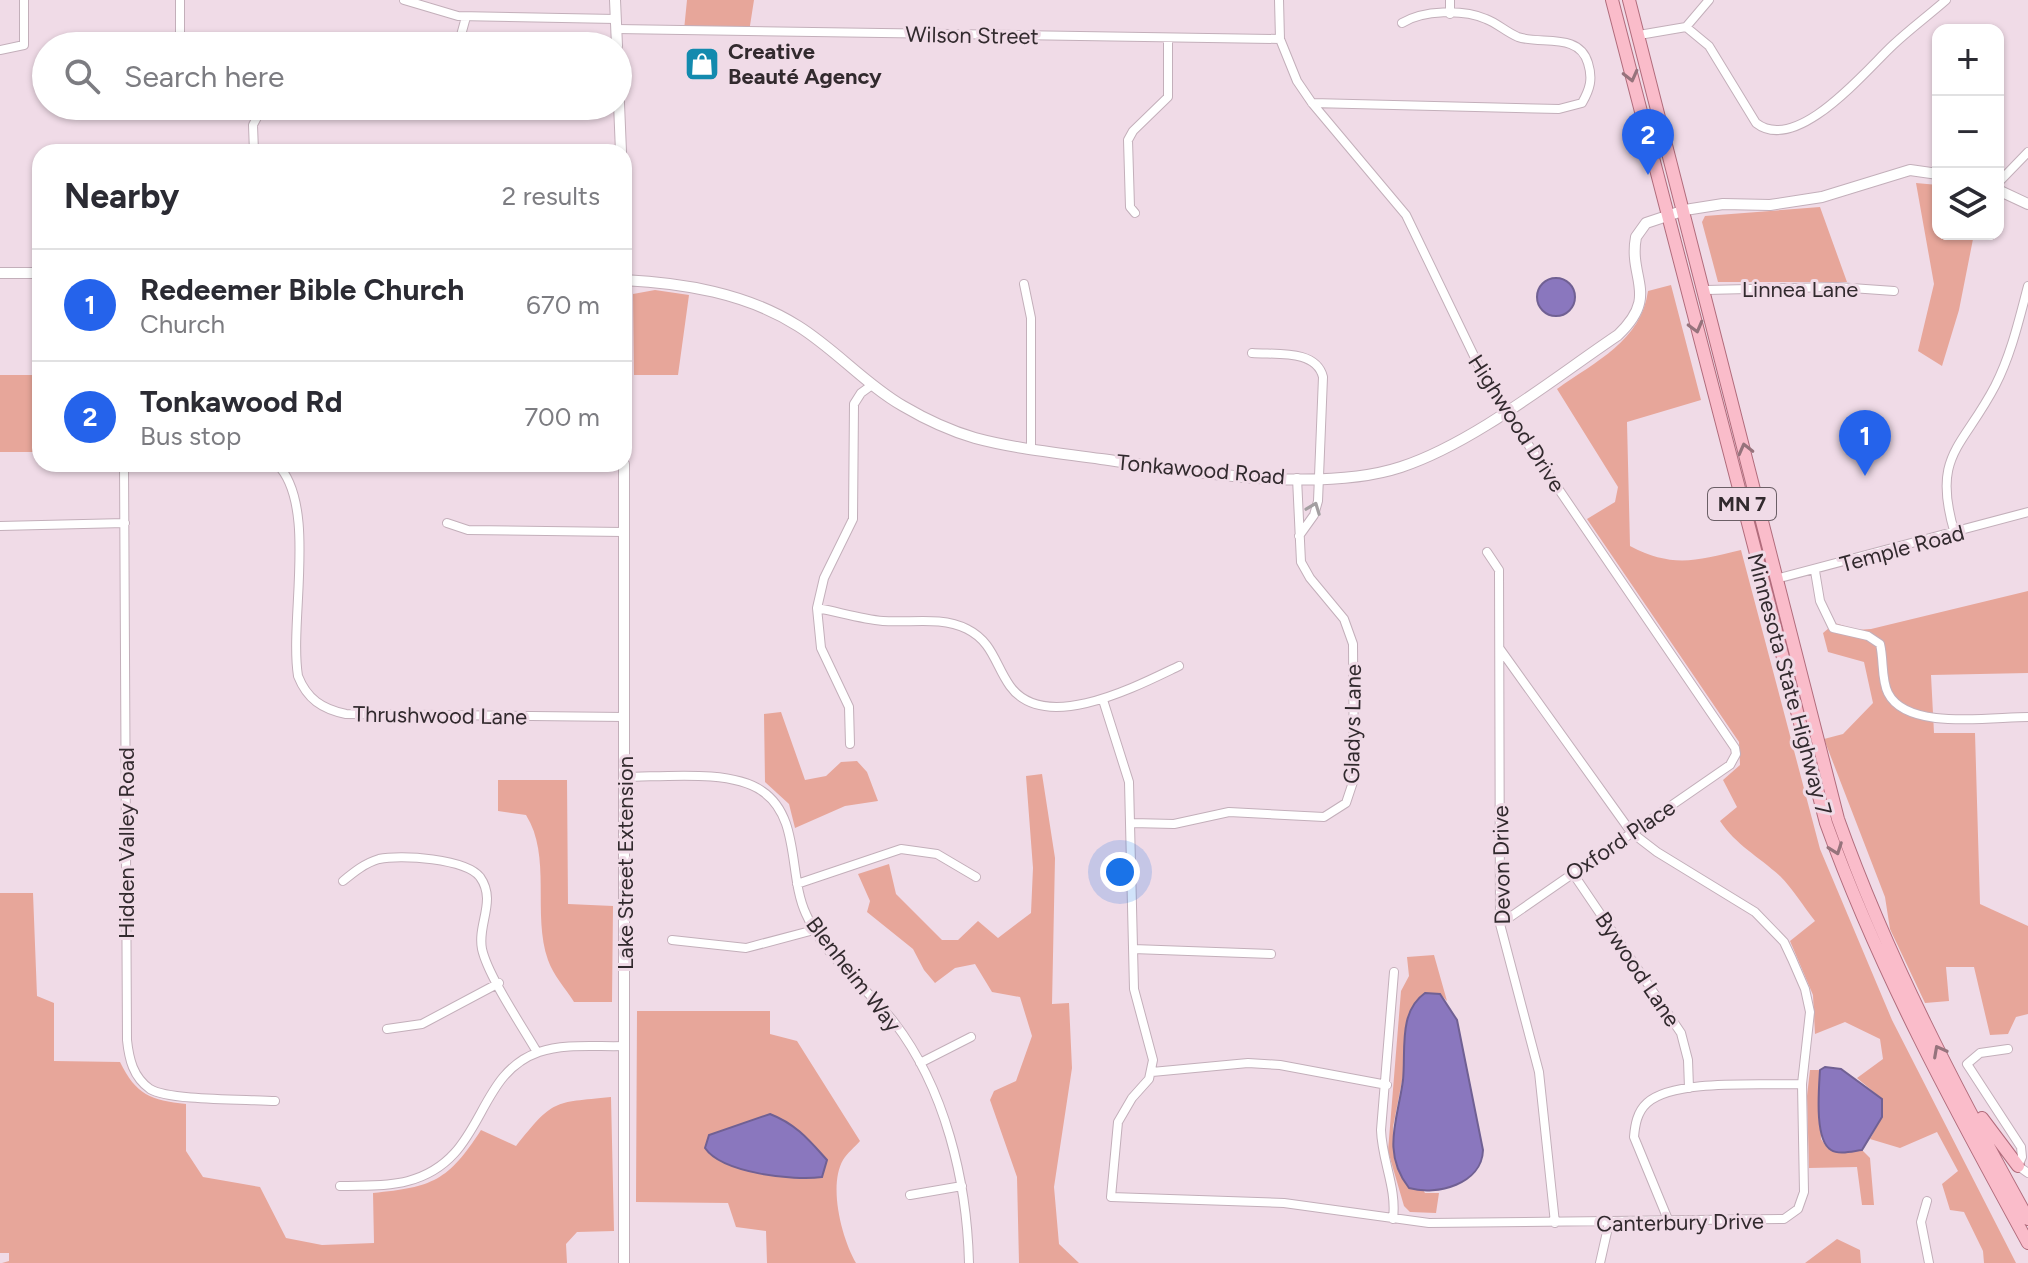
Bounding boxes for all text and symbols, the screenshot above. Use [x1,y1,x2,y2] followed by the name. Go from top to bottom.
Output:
[905,21,1039,50] street label: Wilson Street
[1932,24,2004,240] map controls
[1932,24,2004,96] button: +
[32,32,632,120] search box
[728,38,882,90] place label: Creative Beauté Agency
[683,45,721,83] shop icon: Creative Beauté Agency
[60,54,104,98] icon: search
[124,58,284,95] text: Search here
[1622,68,1639,82] one-way arrow
[1932,96,2004,168] button: −
[1622,109,1674,175] pin: 2
[1932,168,2004,240] button: layers
[64,176,179,217] text: Nearby
[502,180,600,212] text: 2 results
[140,271,464,308] text: Redeemer Bible Church
[1742,276,1858,303] street label: Linnea Lane
[85,289,95,321] text: 1
[526,289,600,321] text: 670 m
[140,308,225,340] text: Church
[1687,320,1704,334] one-way arrow
[1462,350,1571,497] street label: Highwood Drive
[140,383,343,420] text: Tonkawood Rd
[82,401,98,433] text: 2
[524,401,600,433] text: 700 m
[1839,410,1891,476] pin: 1
[140,420,241,452] text: Bus stop
[1737,443,1754,456] one-way arrow
[1116,449,1286,490] street label: Tonkawood Road
[1708,488,1776,520] road number: MN 7
[1304,502,1321,516] one-way arrow
[1837,519,1967,578] street label: Temple Road
[1741,550,1838,818] street label: Minnesota State Highway 7
[1338,664,1367,784] street label: Gladys Lane
[353,700,527,731] street label: Thrushwood Lane
[113,747,140,939] street label: Hidden Valley Road
[612,756,639,970] street label: Lake Street Extension
[1560,794,1680,887] street label: Oxford Place
[1487,805,1516,925] street label: Devon Drive
[1826,841,1843,855] one-way arrow
[1100,852,1140,892] your location
[1589,907,1686,1032] street label: Bywood Lane
[800,911,907,1038] street label: Blenheim Way
[1933,1045,1948,1060] one-way arrow
[1596,1208,1764,1237] street label: Canterbury Drive

